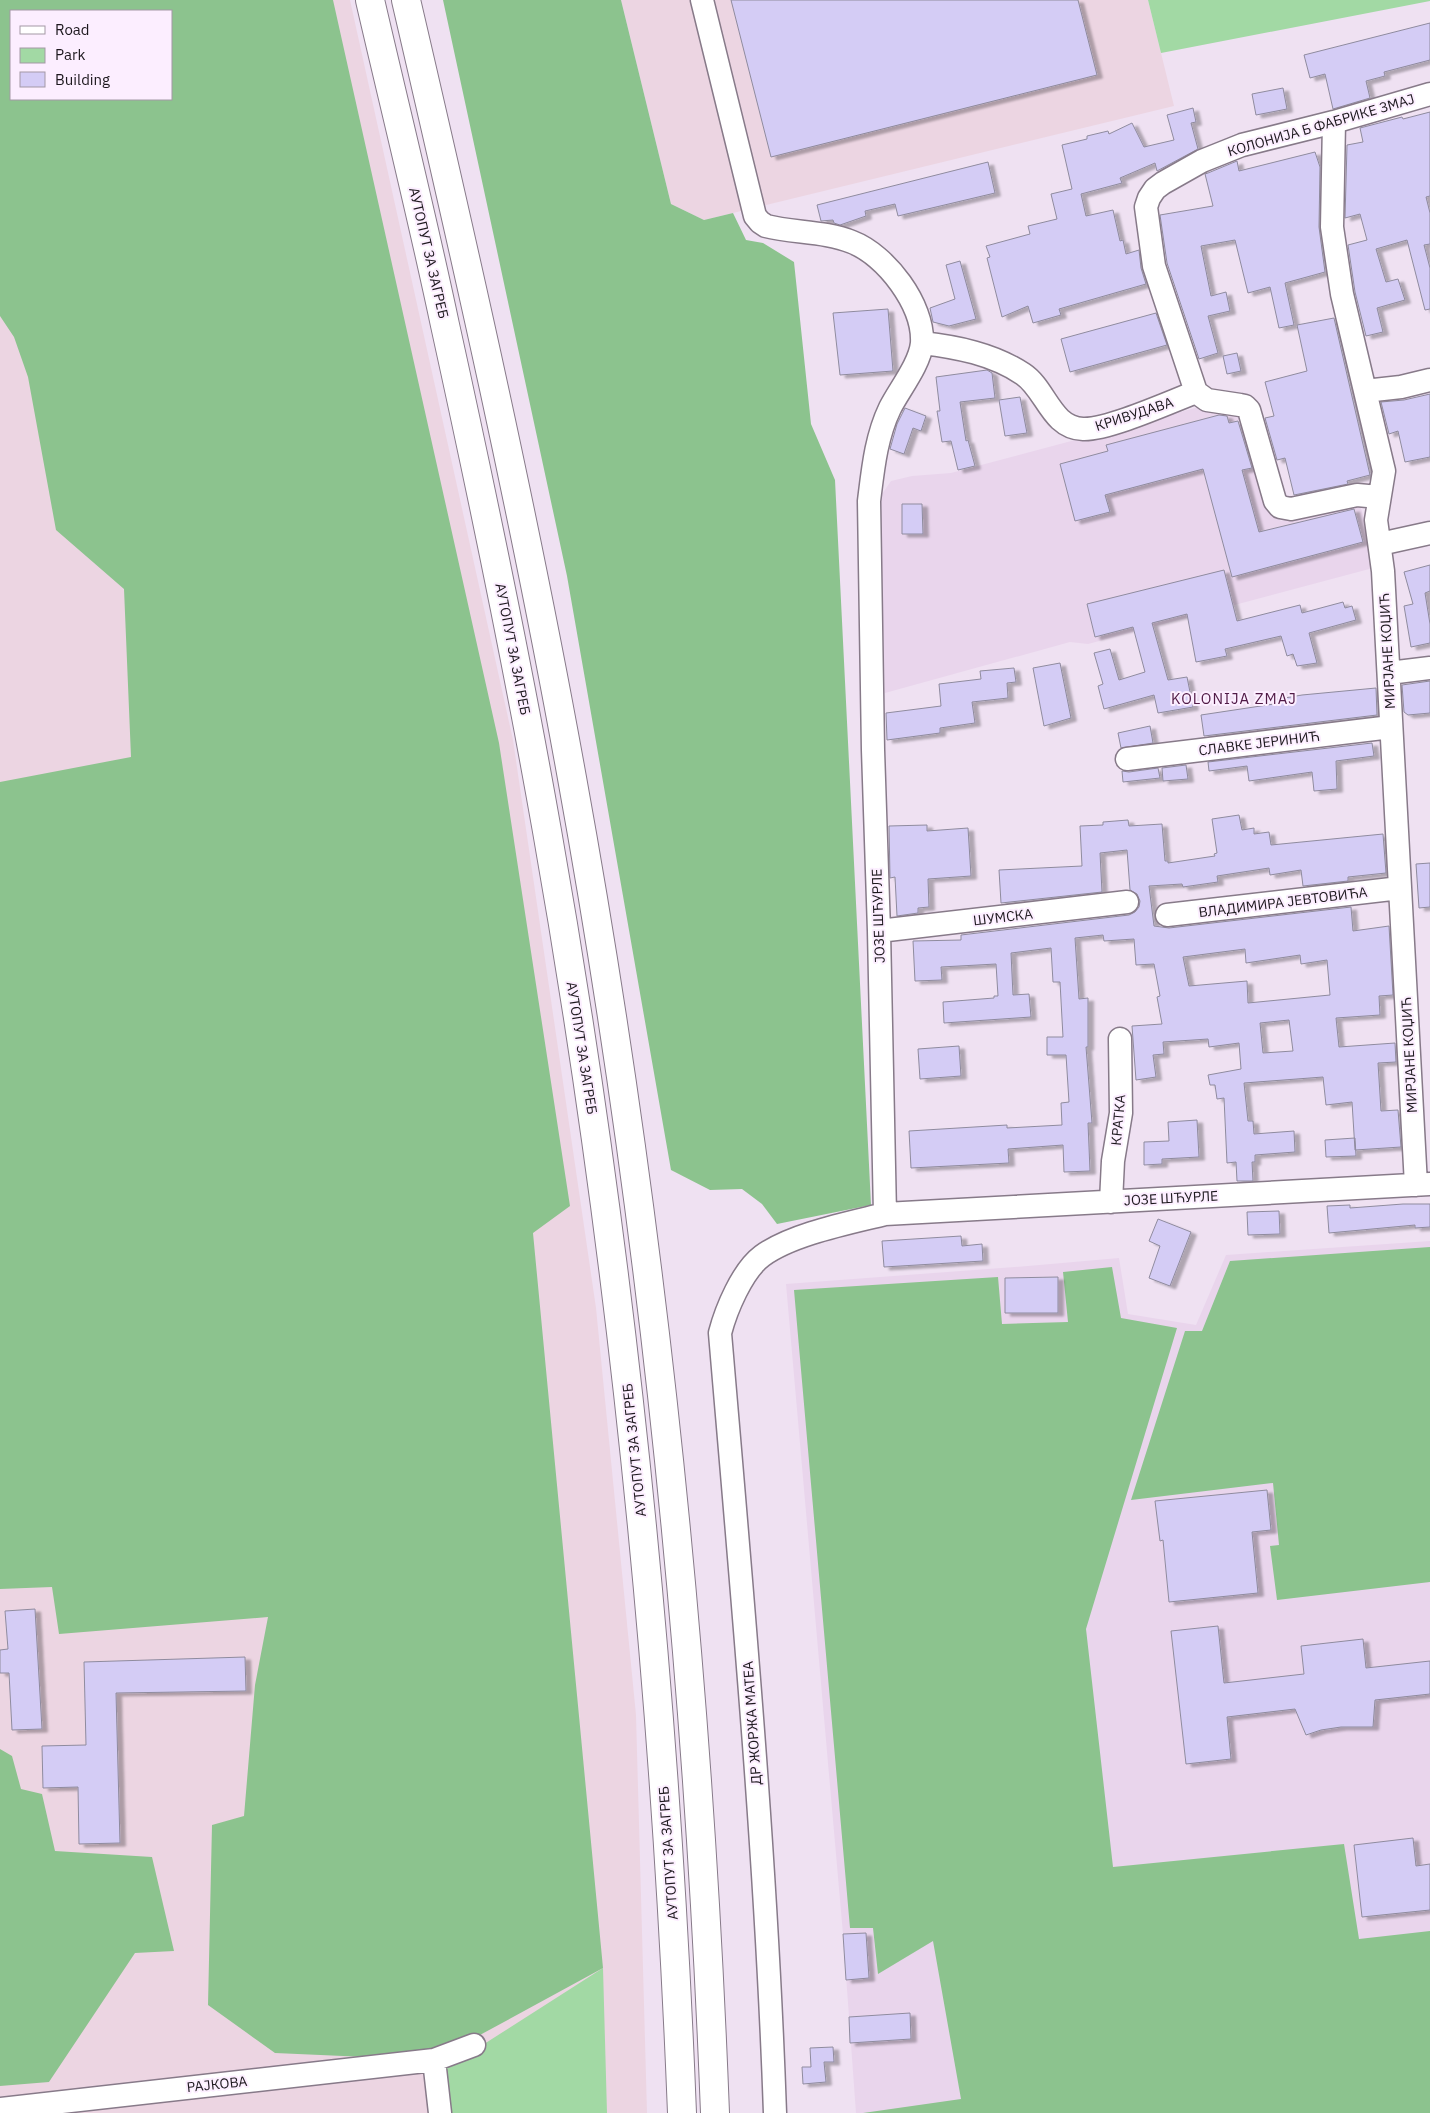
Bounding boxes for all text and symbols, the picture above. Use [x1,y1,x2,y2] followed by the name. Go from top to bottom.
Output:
[10,10,172,100] legend
[55,20,90,39] text: Road
[55,45,85,64] text: Park
[55,70,110,89] text: Building
[1225,90,1417,160] street label: КОЛОНИЈА Б ФАБРИКЕ ЗМАЈ
[405,186,453,320] street label: АУТОПУТ ЗА ЗАГРЕБ
[1093,393,1175,435] street label: КРИВУДАВА
[491,581,535,717] street label: АУТОПУТ ЗА ЗАГРЕБ
[1375,593,1399,709] street label: МИРЈАНЕ КОЏИЋ
[1171,689,1297,708] district label: KOLONIJA ZMAJ
[1197,727,1321,759] street label: СЛАВКЕ ЈЕРИНИЋ
[867,868,889,964] street label: ЈОЗЕ ШЋУРЛЕ
[1198,883,1369,921] street label: ВЛАДИМИРА ЈЕВТОВИЋА
[972,904,1034,930] street label: ШУМСКА
[563,980,601,1116] street label: АУТОПУТ ЗА ЗАГРЕБ
[1397,997,1421,1113] street label: МИРЈАНЕ КОЏИЋ
[1107,1094,1129,1146] street label: КРАТКА
[1123,1187,1219,1209] street label: ЈОЗЕ ШЋУРЛЕ
[618,1382,650,1518] street label: АУТОПУТ ЗА ЗАГРЕБ
[739,1660,765,1786] street label: ДР ЖОРЖА МАТЕА
[654,1785,682,1920] street label: АУТОПУТ ЗА ЗАГРЕБ
[186,2072,248,2096] street label: РАЈКОВА

